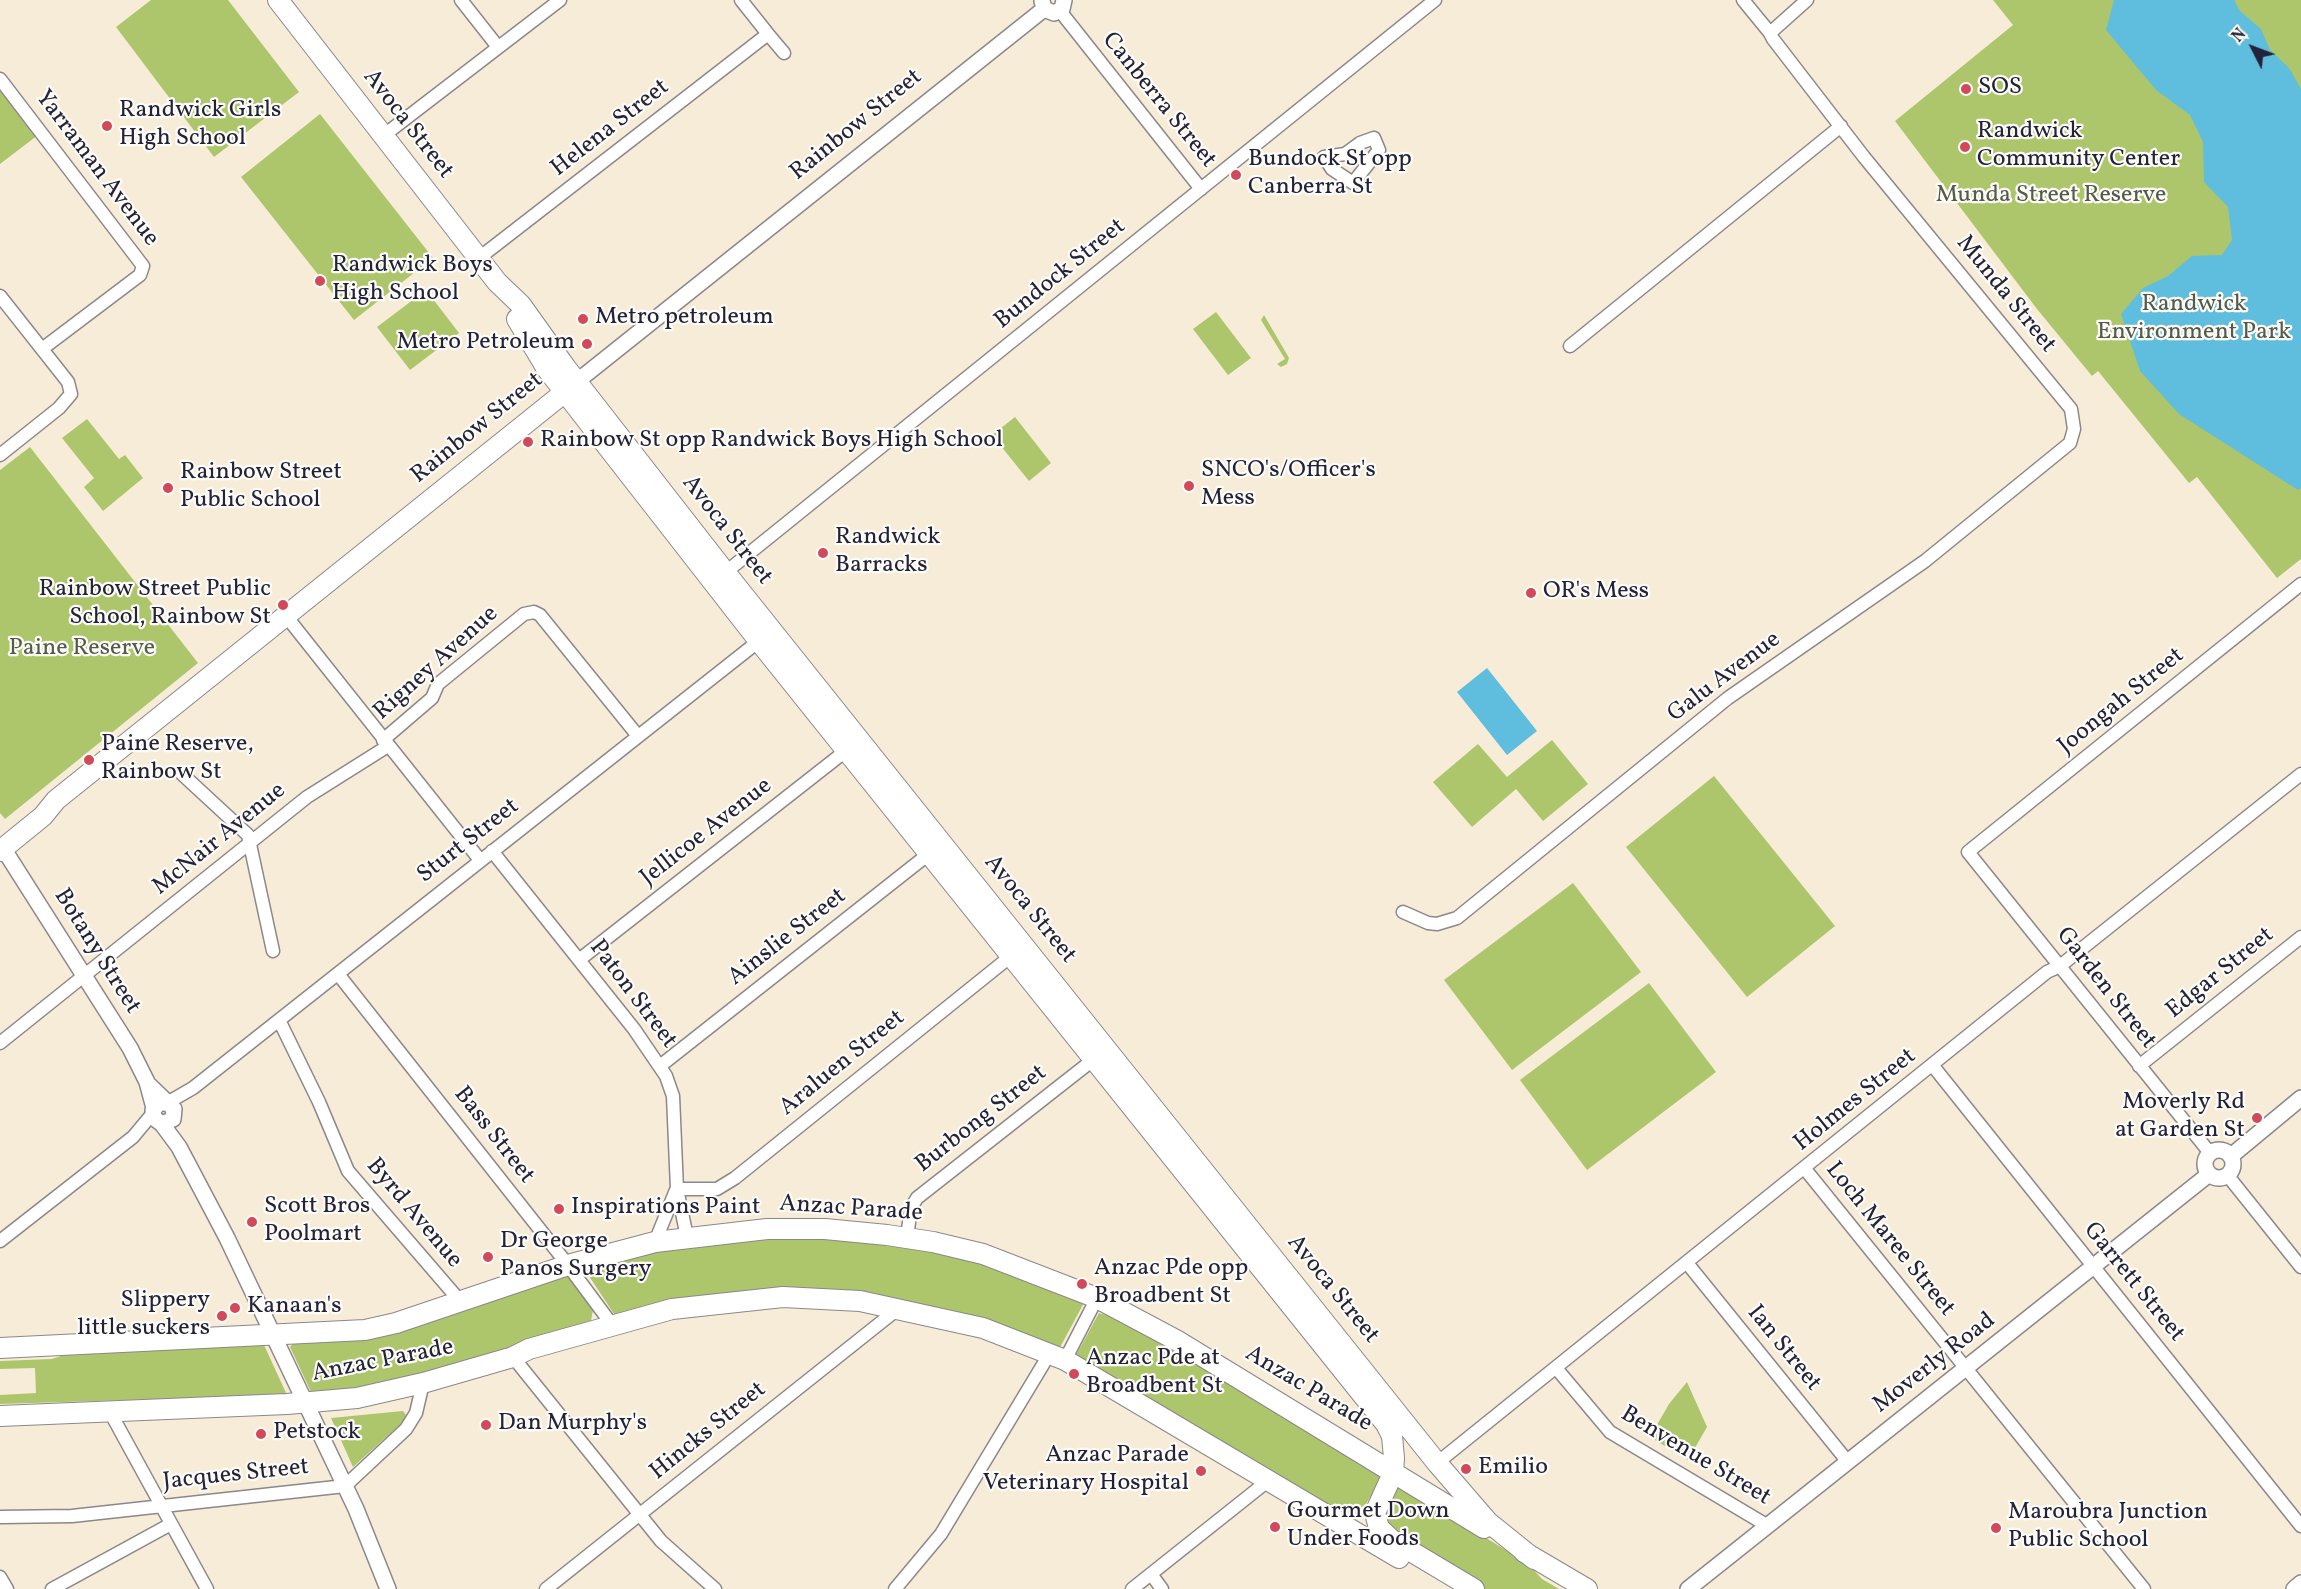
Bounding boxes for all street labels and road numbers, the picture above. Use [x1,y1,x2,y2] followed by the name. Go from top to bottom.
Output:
[1095,27,1221,175] street label: Canberra Street
[785,64,929,188] street label: Rainbow Street
[355,65,459,185] street label: Avoca Street
[546,74,676,184] street label: Helena Street
[28,85,164,253] street label: Yarraman Avenue
[990,213,1132,337] street label: Bundock Street
[1949,230,2061,360] street label: Munda Street
[406,367,550,491] street label: Rainbow Street
[674,471,778,591] street label: Avoca Street
[369,601,505,727] street label: Rigney Avenue
[1663,626,1787,730] street label: Galu Avenue
[2053,642,2191,762] street label: Joongah Street
[635,773,779,893] street label: Jellicoe Avenue
[148,778,292,902] street label: McNair Avenue
[412,793,526,891] street label: Sturt Street
[977,850,1081,970] street label: Avoca Street
[723,883,853,993] street label: Ainslie Street
[46,884,146,1020] street label: Botany Street
[2049,922,2161,1056] street label: Garden Street
[2161,922,2281,1026] street label: Edgar Street
[582,935,682,1055] street label: Paton Street
[774,1005,912,1123] street label: Araluen Street
[1789,1043,1923,1159] street label: Holmes Street
[911,1060,1053,1180] street label: Burbong Street
[446,1082,540,1190] street label: Bass Street
[359,1153,467,1275] street label: Byrd Avenue
[1818,1157,1960,1323] street label: Loch Maree Street
[778,1191,924,1229] street label: Anzac Parade
[2076,1217,2190,1349] street label: Garrett Street
[1280,1230,1384,1350] street label: Avoca Street
[1740,1300,1826,1398] street label: Ian Street
[1868,1307,2002,1421] street label: Moverly Road
[310,1334,456,1390] street label: Anzac Parade
[1239,1341,1377,1439] street label: Anzac Parade
[645,1377,773,1487] street label: Hincks Street
[1615,1401,1775,1513] street label: Benvenue Street
[162,1454,310,1498] street label: Jacques Street

